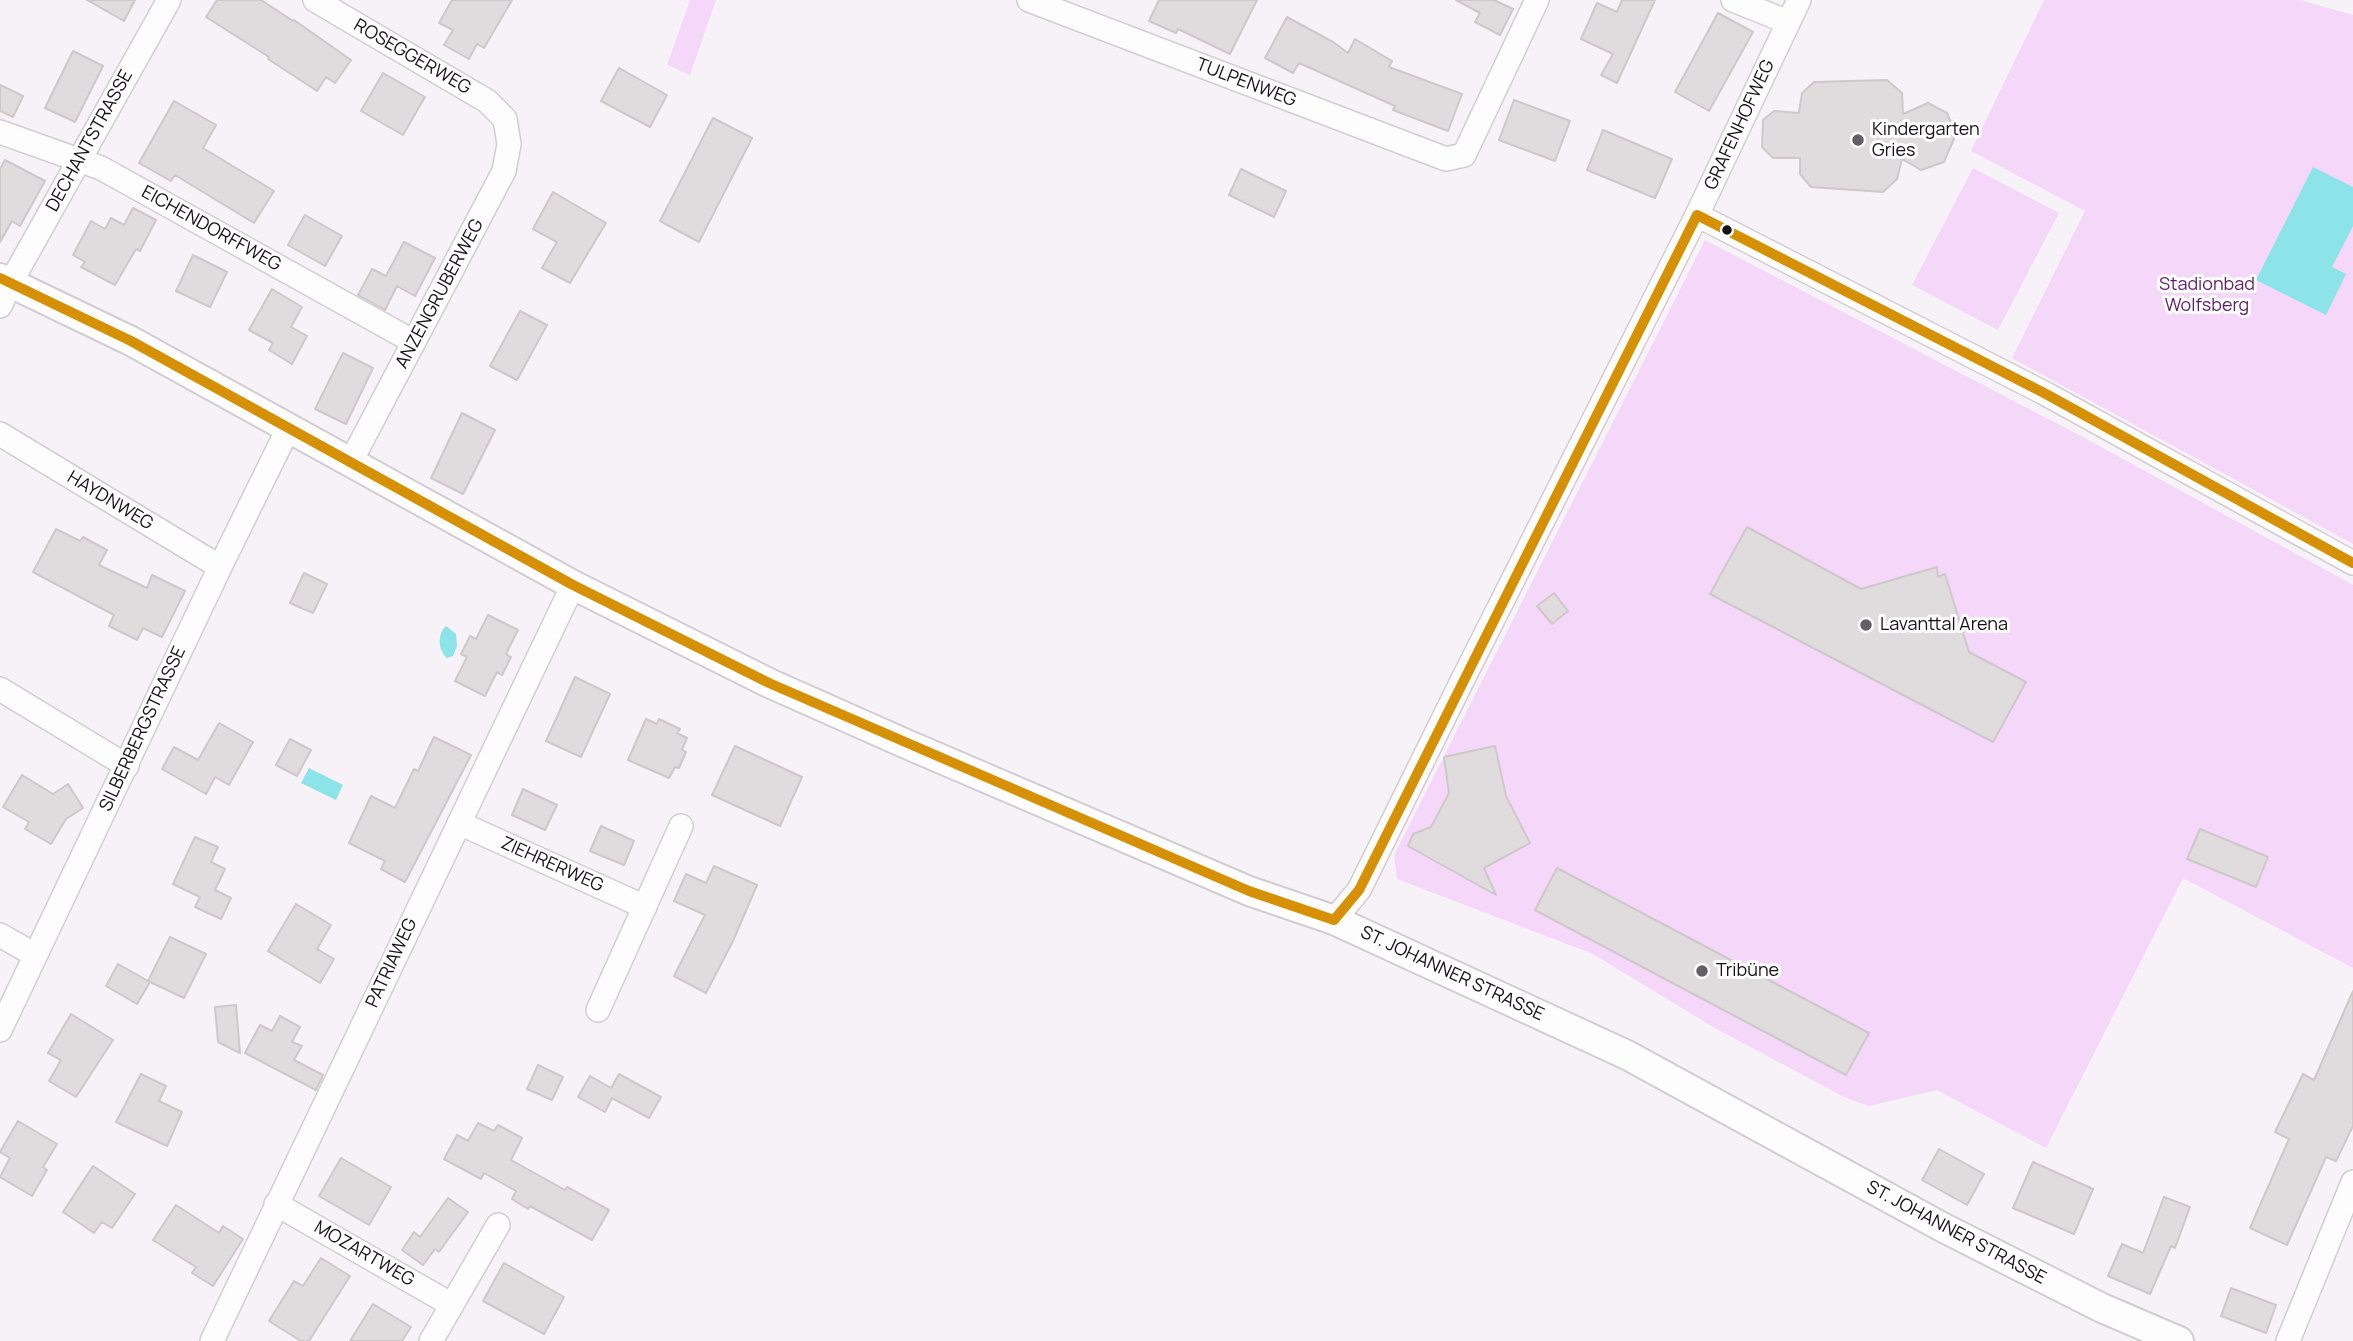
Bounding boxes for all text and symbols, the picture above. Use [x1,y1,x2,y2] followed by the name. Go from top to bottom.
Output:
[350,15,474,99] street label: ROSEGGERWEG
[1193,54,1299,112] street label: TULPENWEG
[1700,57,1780,193] street label: GRAFENHOFWEG
[42,66,138,216] street label: DECHANTSTRASSE
[1872,119,1980,162] place label: Kindergarten Gries
[1850,132,1866,148] marker: Kindergarten Gries
[138,182,284,276] street label: EICHENDORFFWEG
[392,216,488,372] street label: ANZENGRUBERWEG
[1720,223,1734,237] unlabelled marker
[2159,274,2255,316] park label: Stadionbad Wolfsberg
[63,467,157,535] street label: HAYDNWEG
[1880,614,2008,636] place label: Lavanttal Arena
[1858,617,1874,633] marker: Lavanttal Arena
[95,643,191,815] street label: SILBERBERGSTRASSE
[497,833,607,897] street label: ZIEHRERWEG
[362,915,422,1011] street label: PATRIAWEG
[1357,922,1547,1026] street label: ST. JOHANNER STRASSE
[1716,960,1779,982] place label: Tribüne
[1694,963,1710,979] marker: Tribüne
[1863,1176,2049,1290] street label: ST. JOHANNER STRASSE
[310,1217,418,1291] street label: MOZARTWEG

